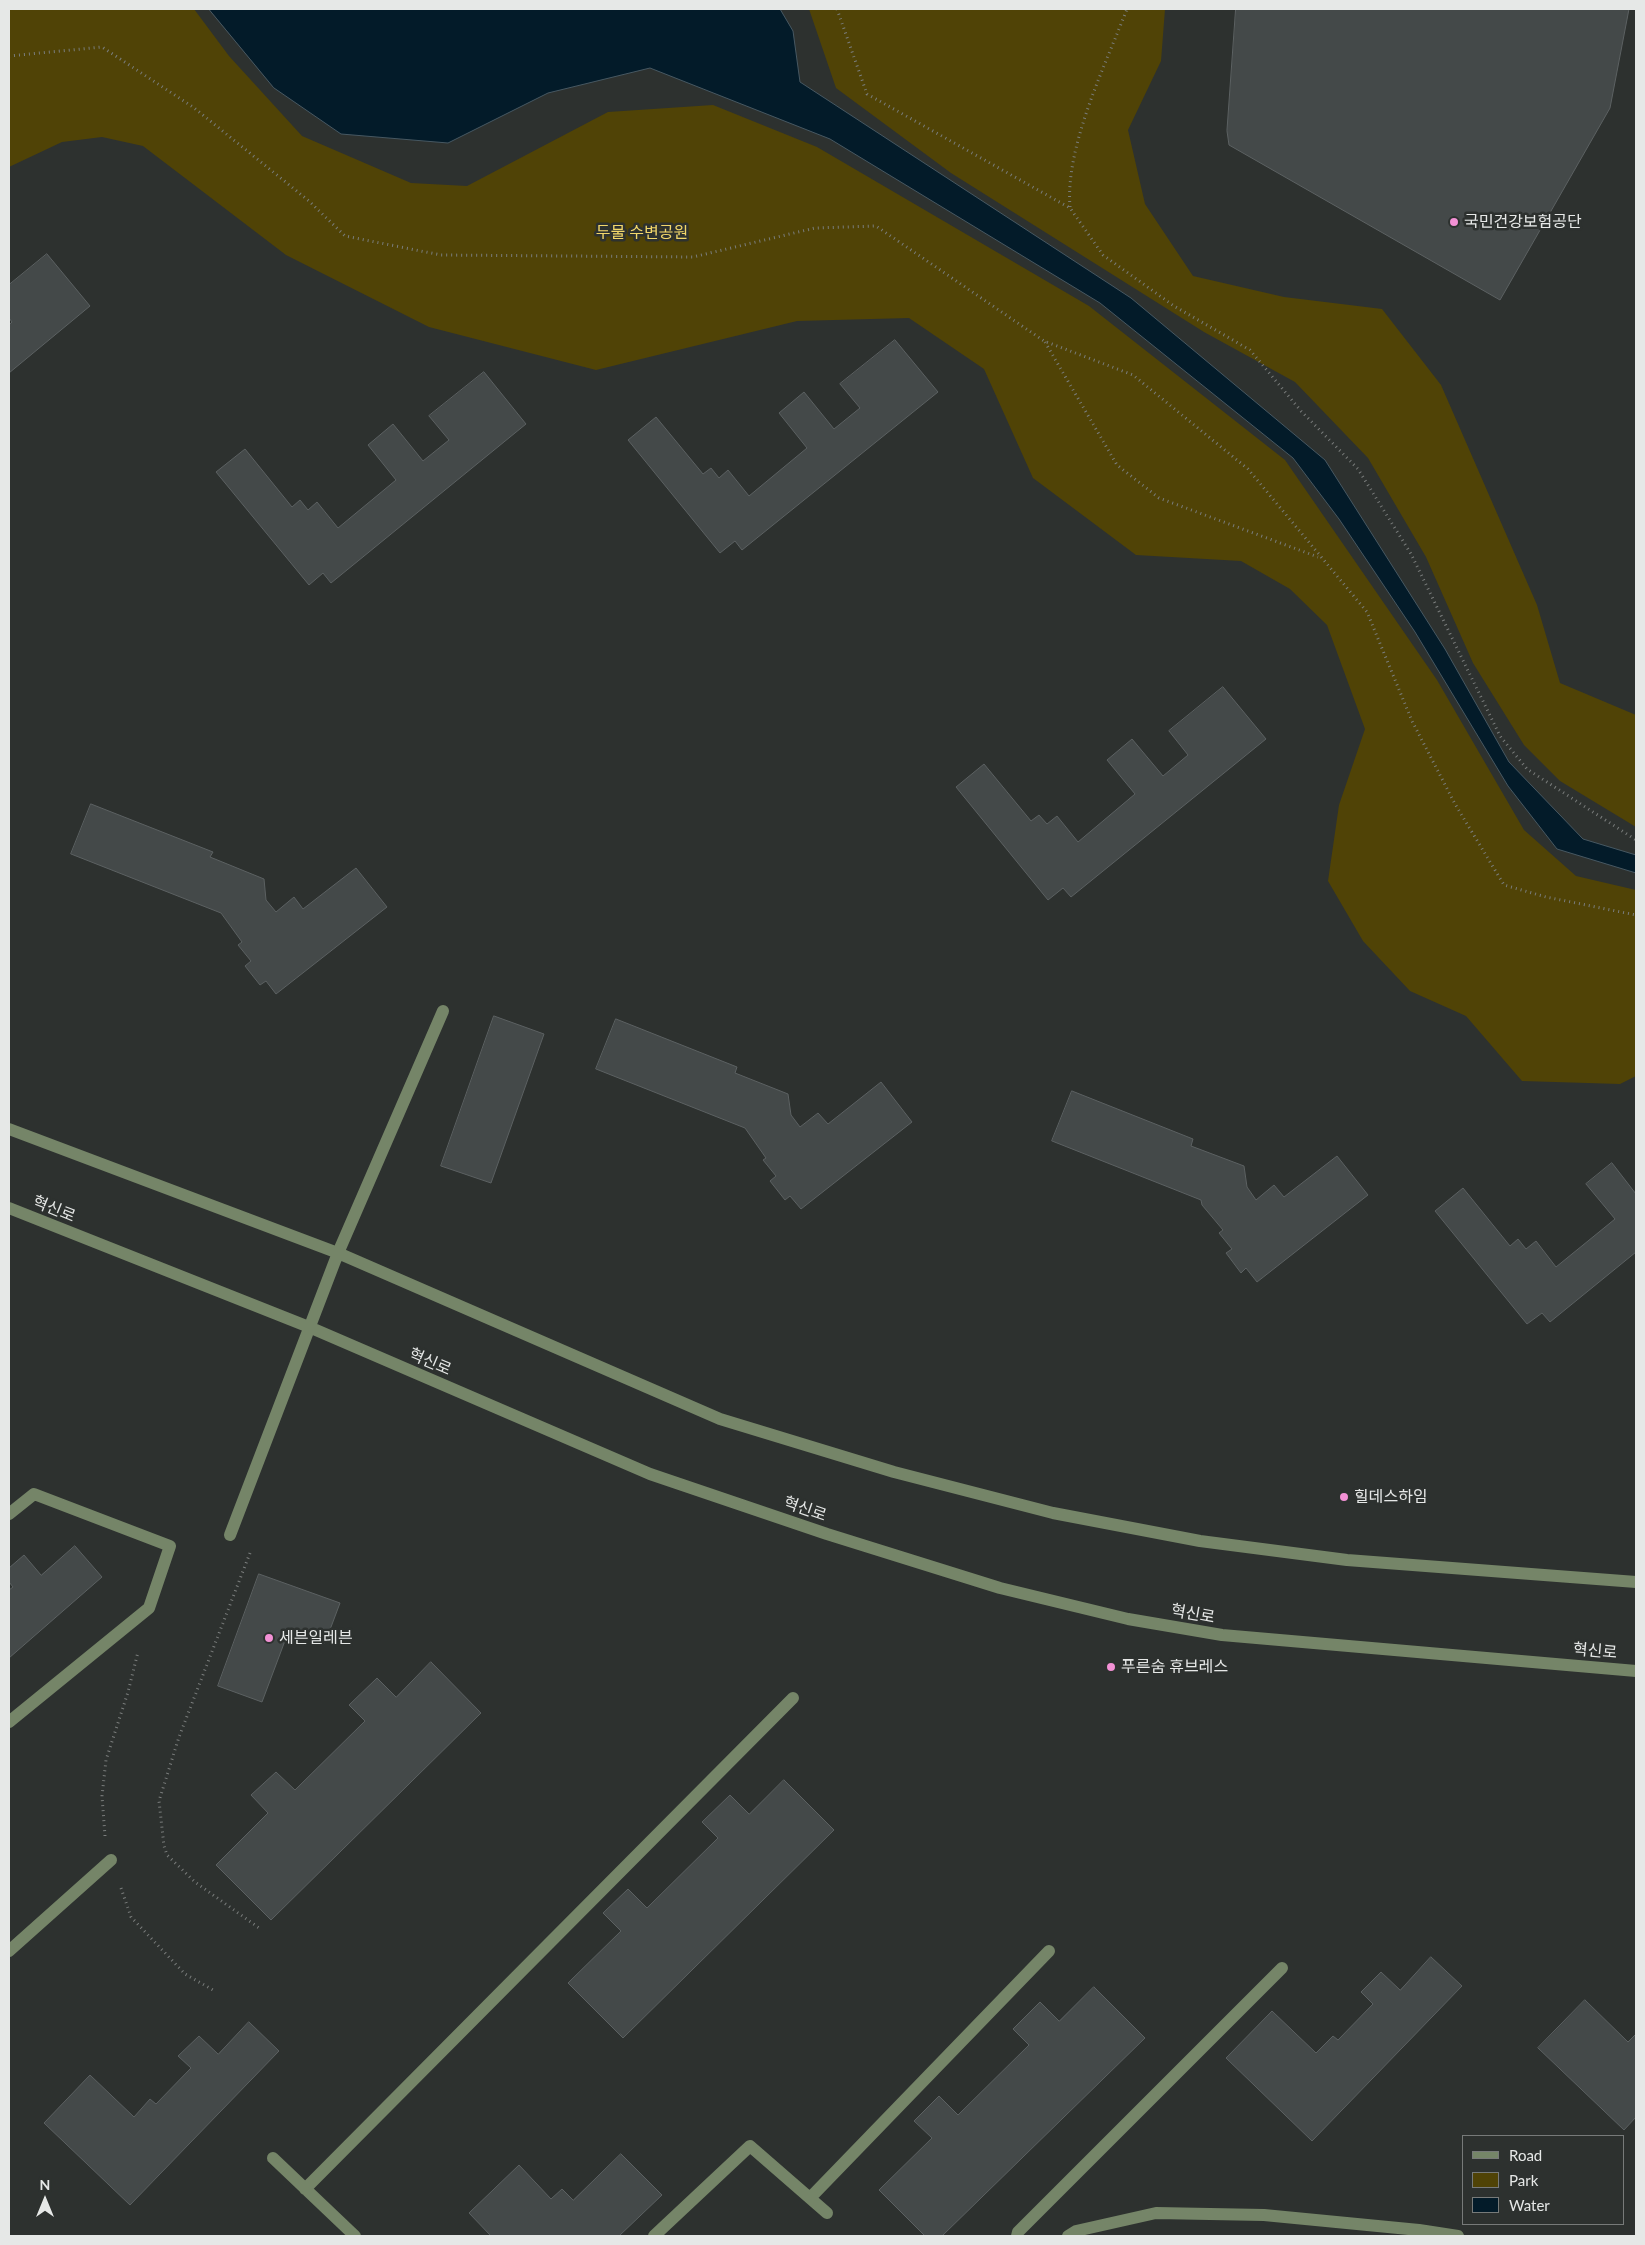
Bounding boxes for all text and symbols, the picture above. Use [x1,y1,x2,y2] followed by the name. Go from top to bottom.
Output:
[1464,212,1582,232] place label: 국민건강보험공단
[1448,216,1460,228] marker: 국민건강보험공단
[596,223,688,243] park label: 두물 수변공원
[30,1192,78,1226] street label: 혁신로
[406,1345,454,1379] street label: 혁신로
[1354,1487,1428,1507] place label: 힐데스하임
[1338,1491,1350,1503] marker: 힐데스하임
[781,1493,829,1525] street label: 혁신로
[1170,1601,1216,1627] street label: 혁신로
[279,1628,353,1648] place label: 세븐일레븐
[263,1632,275,1644] marker: 세븐일레븐
[1572,1640,1618,1662] street label: 혁신로
[1121,1657,1228,1677] place label: 푸른숨 휴브레스
[1105,1661,1117,1673] marker: 푸른숨 휴브레스
[1462,2135,1625,2225] legend
[1509,2146,1542,2164] text: Road
[1509,2171,1538,2189] text: Park
[20,2175,70,2225] north arrow
[40,2176,50,2193] text: N
[1509,2196,1550,2214] text: Water

